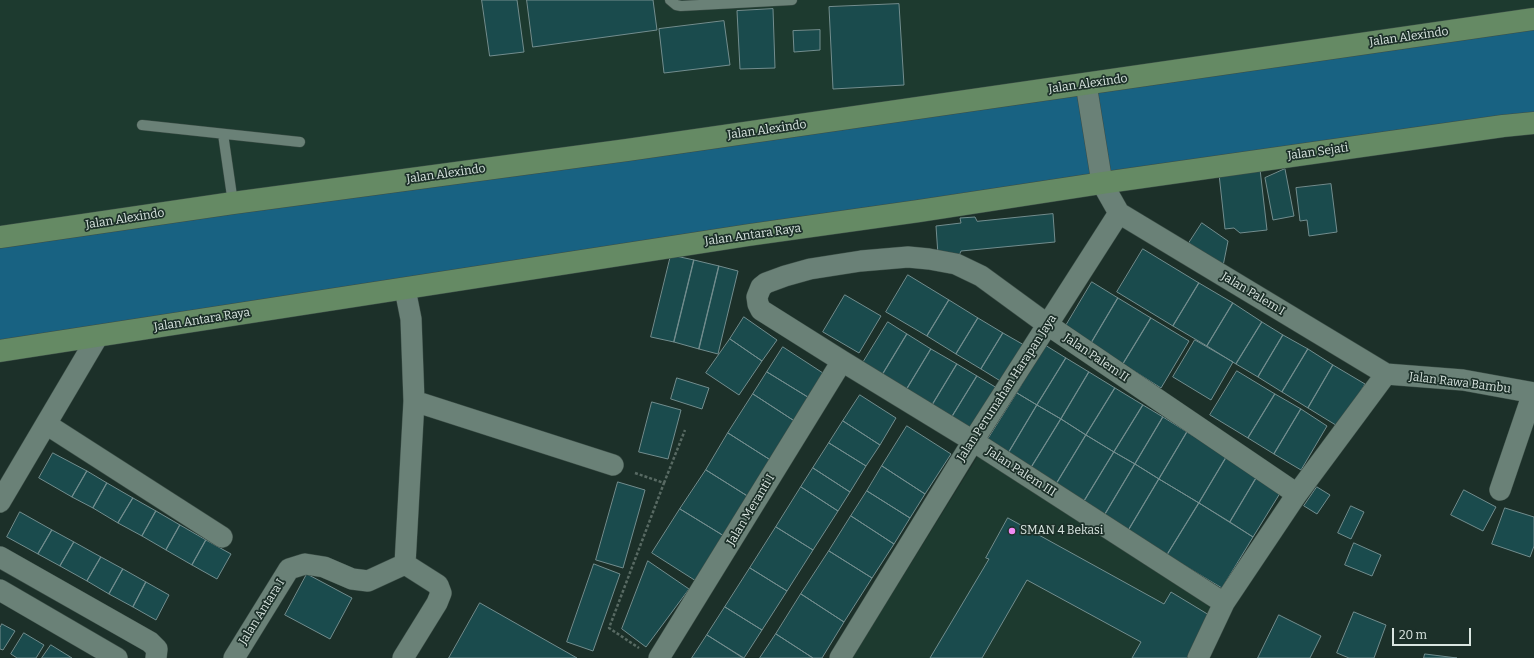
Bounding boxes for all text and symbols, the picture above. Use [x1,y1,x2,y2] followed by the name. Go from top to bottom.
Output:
[1369,24,1449,50] street label: Jalan Alexindo
[1048,71,1128,97] street label: Jalan Alexindo
[727,117,807,143] street label: Jalan Alexindo
[1287,141,1349,163] street label: Jalan Sejati
[406,161,486,187] street label: Jalan Alexindo
[84,206,166,232] street label: Jalan Alexindo
[704,221,802,249] street label: Jalan Antara Raya
[1219,269,1287,319] street label: Jalan Palem I
[153,305,251,335] street label: Jalan Antara Raya
[954,312,1060,464] street label: Jalan Perumahan Harapan Jaya
[1061,331,1131,385] street label: Jalan Palem II
[1408,370,1512,396] street label: Jalan Rawa Bambu
[983,444,1059,500] street label: Jalan Palem III
[724,472,778,548] street label: Jalan Meranti I
[1020,524,1103,538] place label: SMAN 4 Bekasi
[1007,526,1017,536] marker: SMAN 4 Bekasi
[236,576,288,648] street label: Jalan Antara I
[1394,620,1473,646] scale bar
[1399,628,1427,642] text: 20 m

